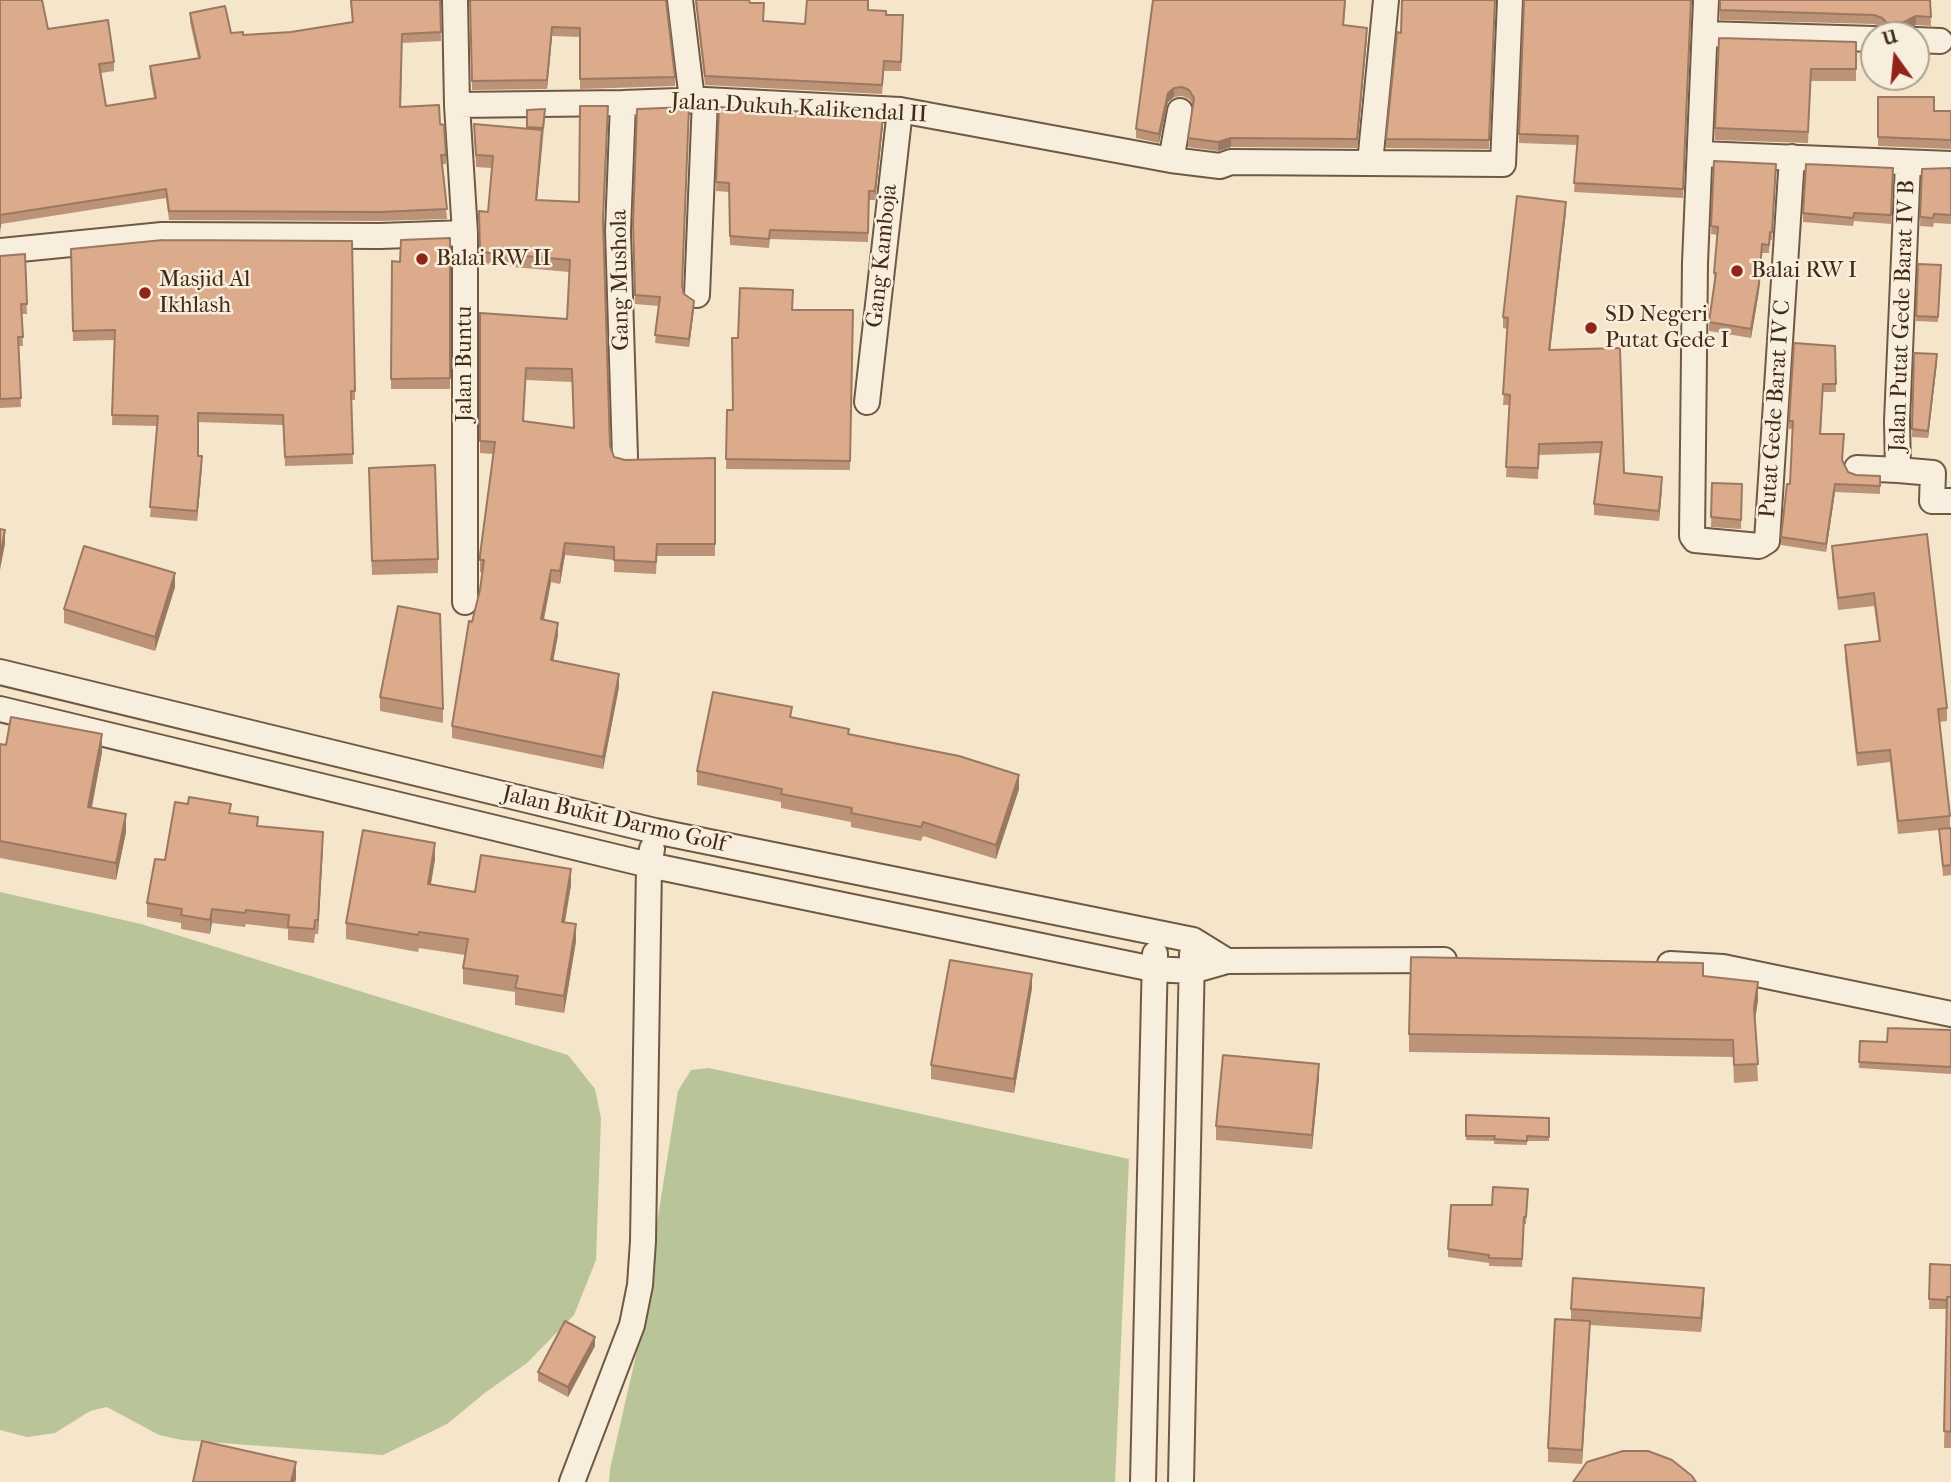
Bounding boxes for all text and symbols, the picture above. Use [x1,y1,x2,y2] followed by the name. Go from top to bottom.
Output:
[1860,21,1930,91] north arrow
[1880,25,1900,50] text: U
[670,89,928,129] street label: Jalan Dukuh Kalikendal II
[1884,179,1922,453] street label: Jalan Putat Gede Barat IV B
[862,183,904,329] street label: Gang Kamboja
[606,209,636,351] street label: Gang Mushola
[436,245,551,273] place label: Balai RW II
[414,251,430,267] marker: Balai RW II
[1751,257,1857,285] place label: Balai RW I
[1729,263,1745,279] marker: Balai RW I
[159,266,250,320] place label: Masjid Al Ikhlash
[137,285,153,301] marker: Masjid Al Ikhlash
[1755,299,1797,519] street label: Putat Gede Barat IV C
[1605,301,1729,355] place label: SD Negeri Putat Gede I
[451,306,479,422] street label: Jalan Buntu
[1583,320,1599,336] marker: SD Negeri Putat Gede I
[499,781,729,859] street label: Jalan Bukit Darmo Golf

